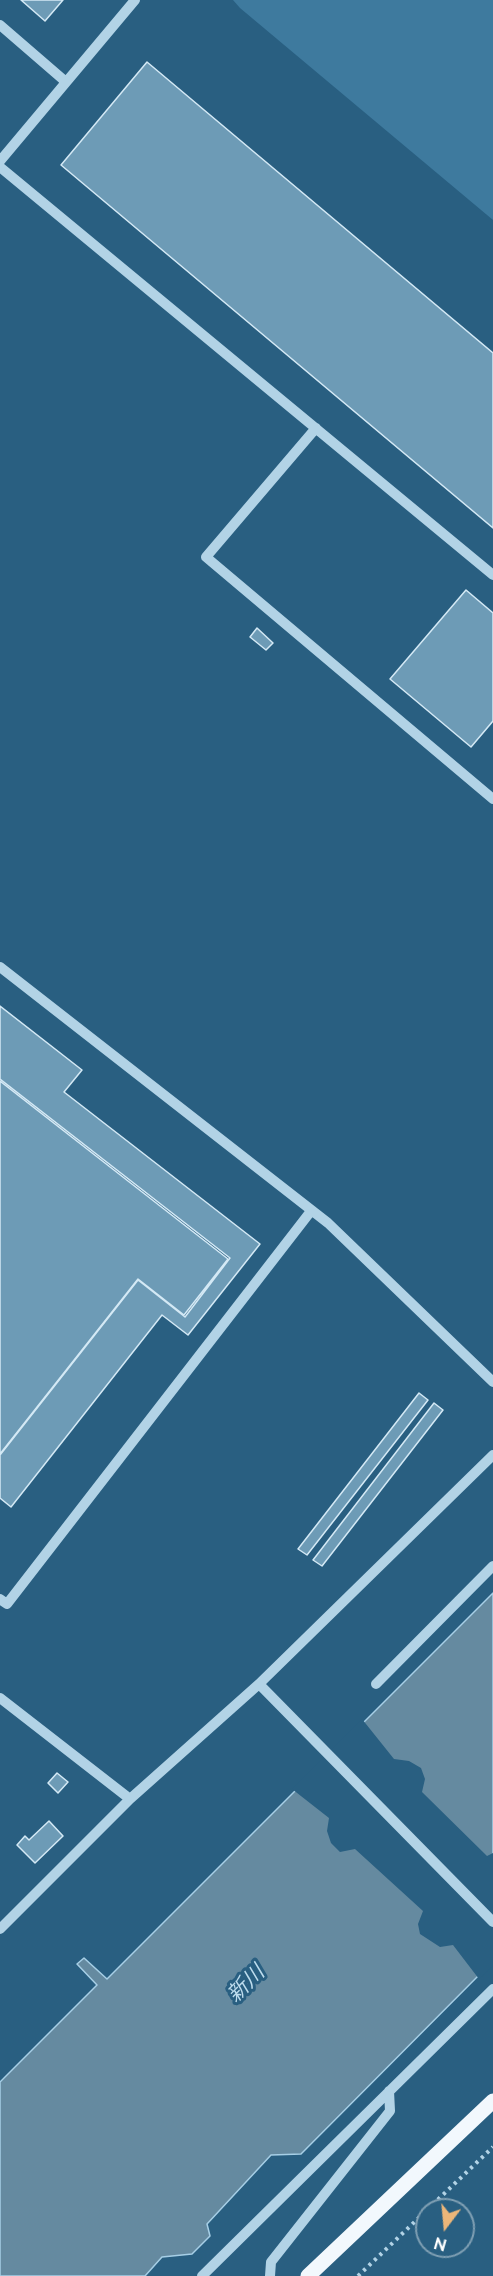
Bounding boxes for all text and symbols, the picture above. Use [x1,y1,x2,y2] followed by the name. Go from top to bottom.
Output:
[222,1960,270,2008] water label: 新川
[415,2198,475,2258] north arrow
[432,2233,449,2255] text: N

